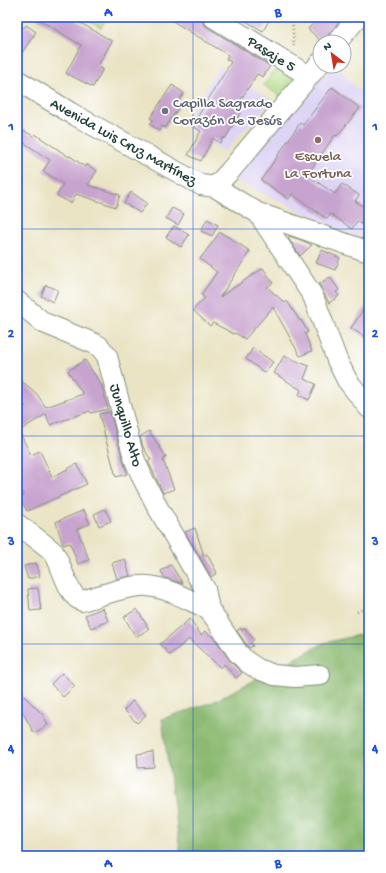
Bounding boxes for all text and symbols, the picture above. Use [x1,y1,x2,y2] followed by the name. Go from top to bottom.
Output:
[103,6,113,21] text: A
[274,6,283,21] text: B
[242,32,299,77] street label: Pasaje 5
[312,34,352,74] north arrow
[322,40,334,54] text: N
[47,95,200,191] street label: Avenida Luis Cruz Martínez
[173,95,282,130] place label: Capilla Sagrado Corazón de Jesús
[160,106,170,116] marker: Capilla Sagrado Corazón de Jesús
[7,120,14,135] text: 1
[371,120,378,135] text: 1
[313,135,323,145] marker: Escuela La Fortuna
[285,148,352,183] place label: Escuela La Fortuna
[8,327,15,342] text: 2
[372,327,379,342] text: 2
[105,382,146,469] street label: Junquillo Alto
[7,535,15,550] text: 3
[371,535,379,550] text: 3
[7,742,15,757] text: 4
[371,742,379,757] text: 4
[103,857,113,872] text: A
[274,857,283,872] text: B

